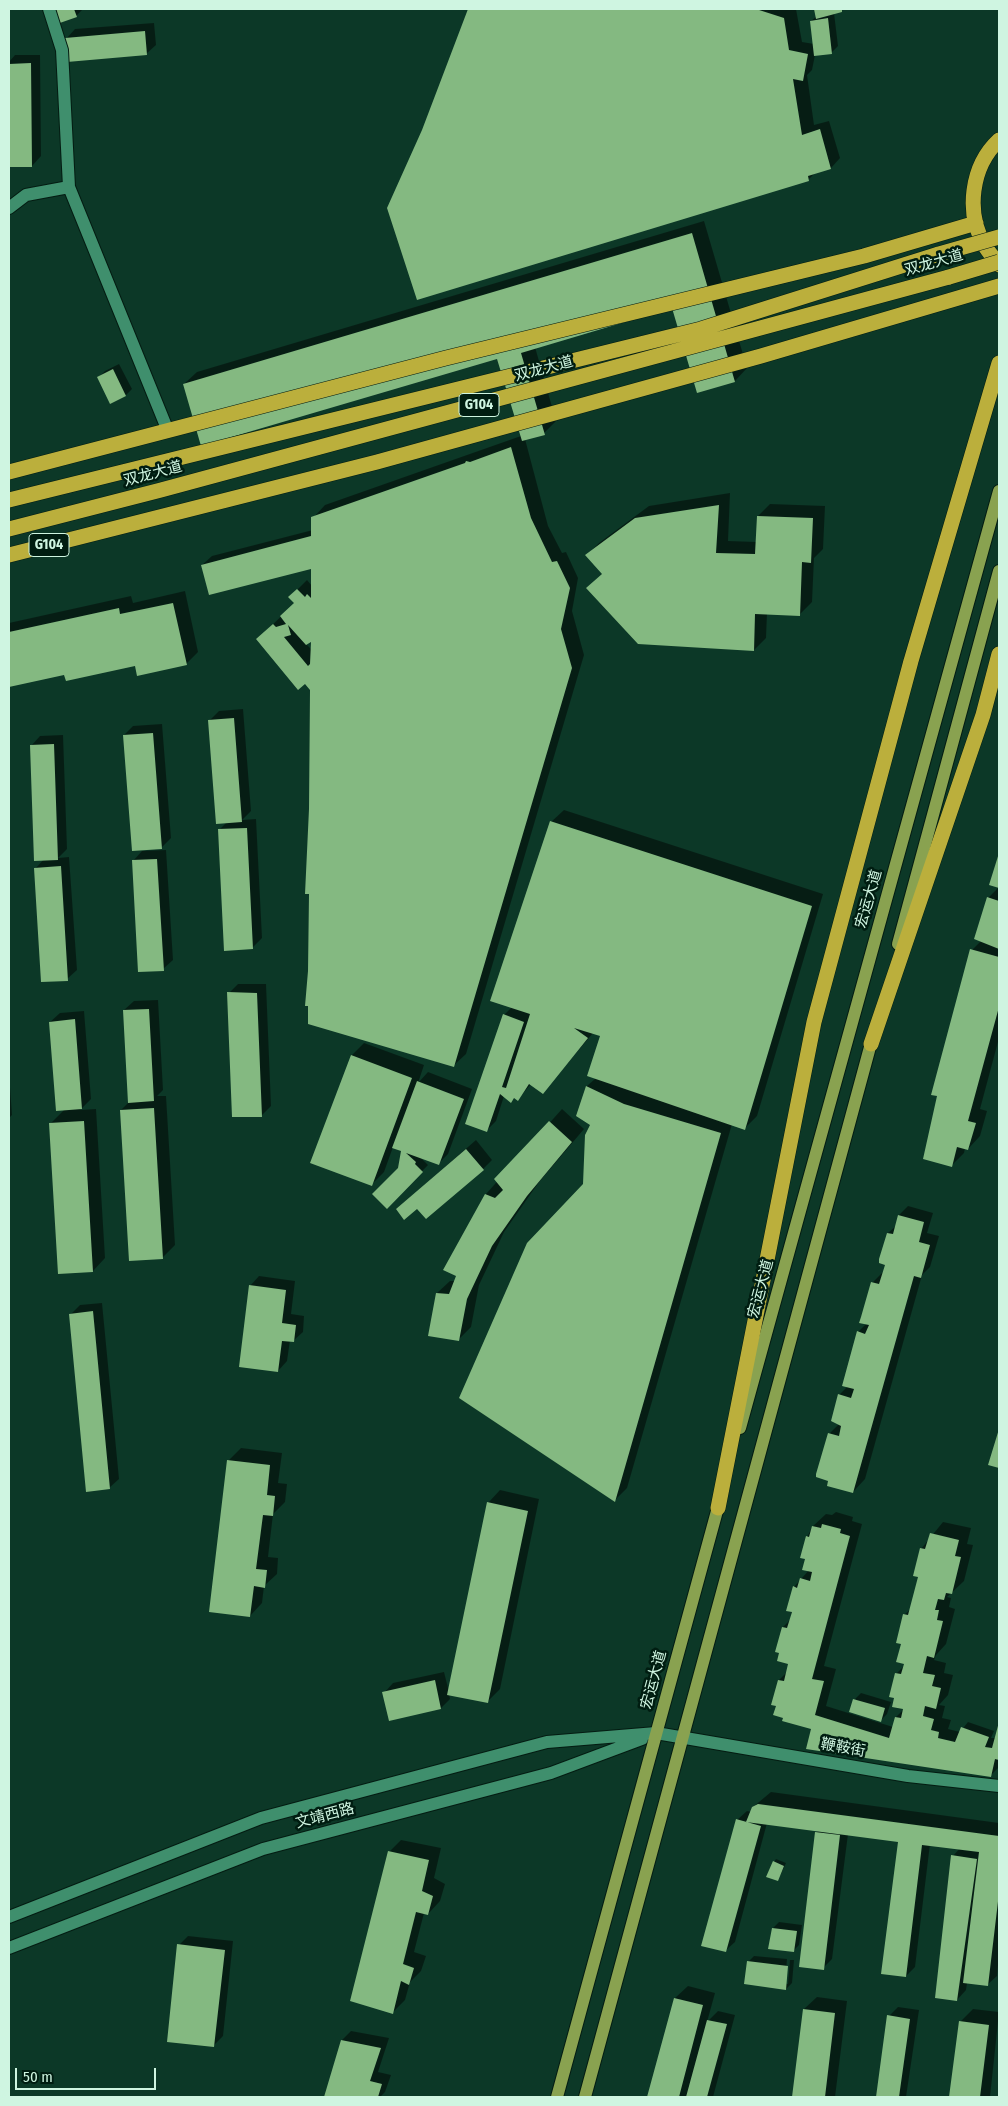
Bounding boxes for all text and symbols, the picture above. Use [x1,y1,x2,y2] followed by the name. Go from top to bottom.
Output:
[903,246,965,280] street label: 双龙大道
[513,353,575,385] street label: 双龙大道
[459,394,499,416] road number: G104
[122,458,184,490] street label: 双龙大道
[29,534,69,556] road number: G104
[852,868,886,930] street label: 宏运大道
[745,1258,777,1320] street label: 宏运大道
[638,1649,670,1711] street label: 宏运大道
[819,1735,867,1761] street label: 鞭鞍街
[294,1800,356,1832] street label: 文靖西路
[18,2058,159,2090] scale bar
[23,2068,53,2086] text: 50 m

